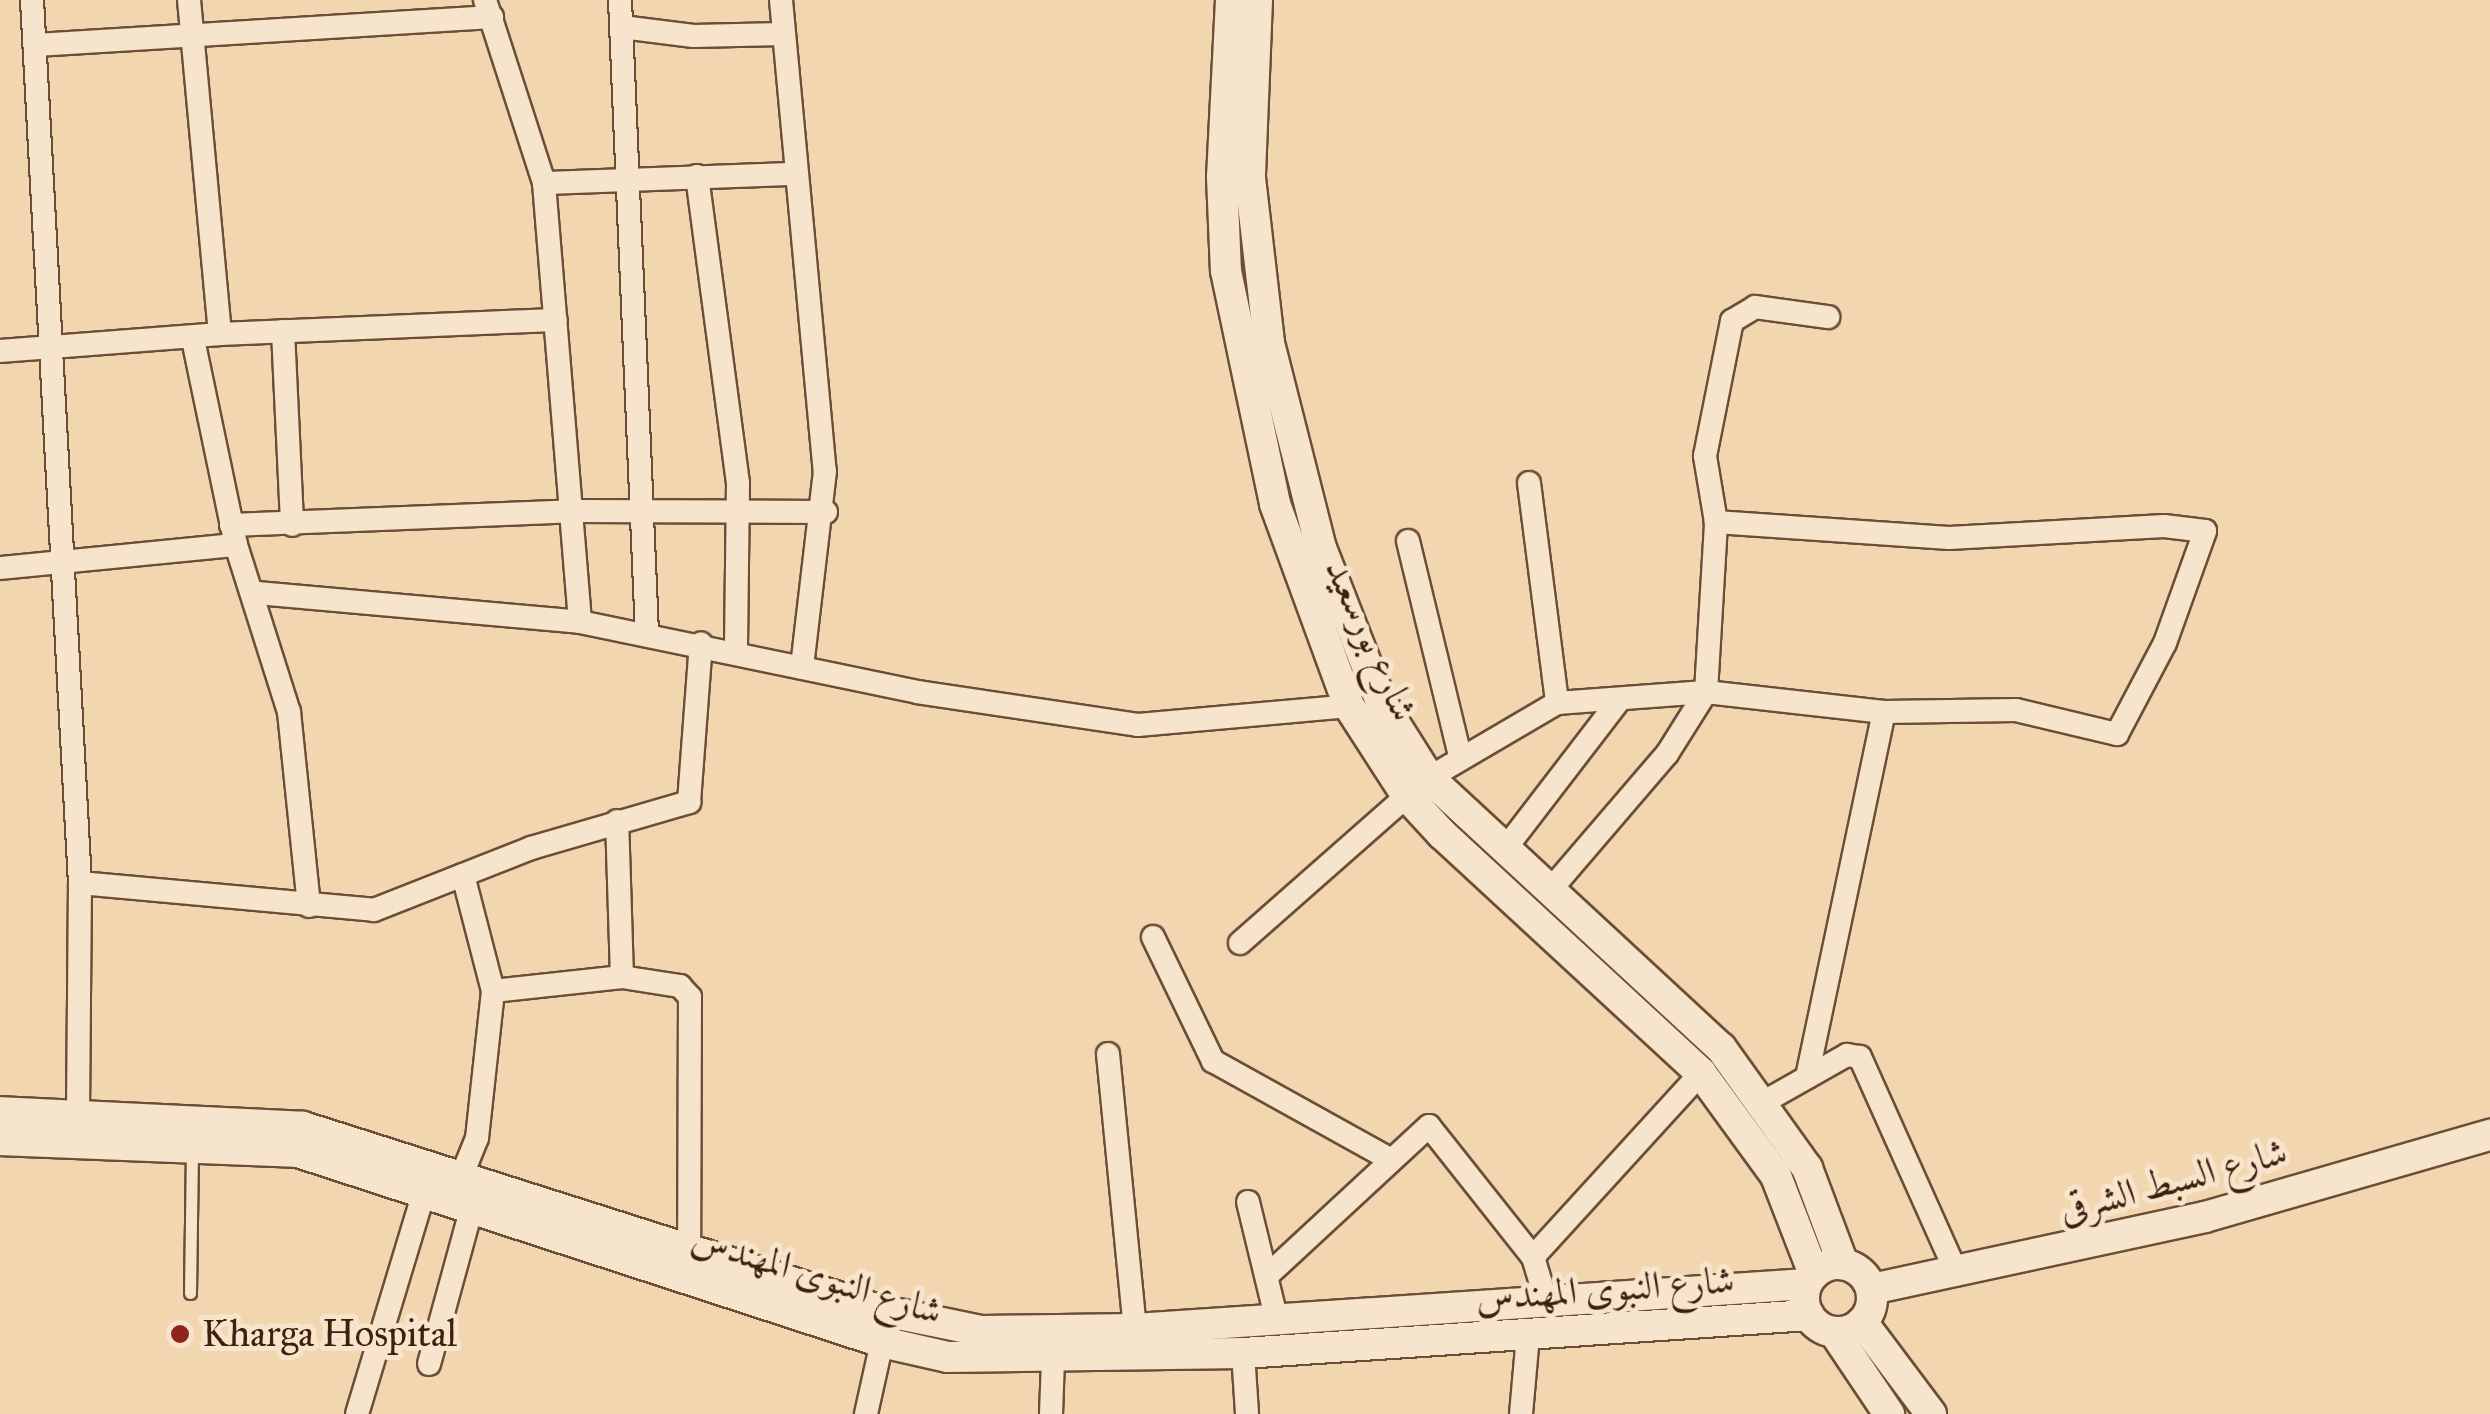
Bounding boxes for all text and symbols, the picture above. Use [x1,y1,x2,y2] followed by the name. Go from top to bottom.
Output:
[1315,552,1427,728] street label: شارع بورسعيد
[2054,1129,2292,1233] street label: شارع السبط الشرقى
[686,1215,948,1335] street label: شارع النبوى المهندس
[1474,1257,1736,1321] street label: شارع النبوى المهندس
[202,1311,457,1357] place label: Kharga Hospital
[167,1321,193,1347] marker: Kharga Hospital

